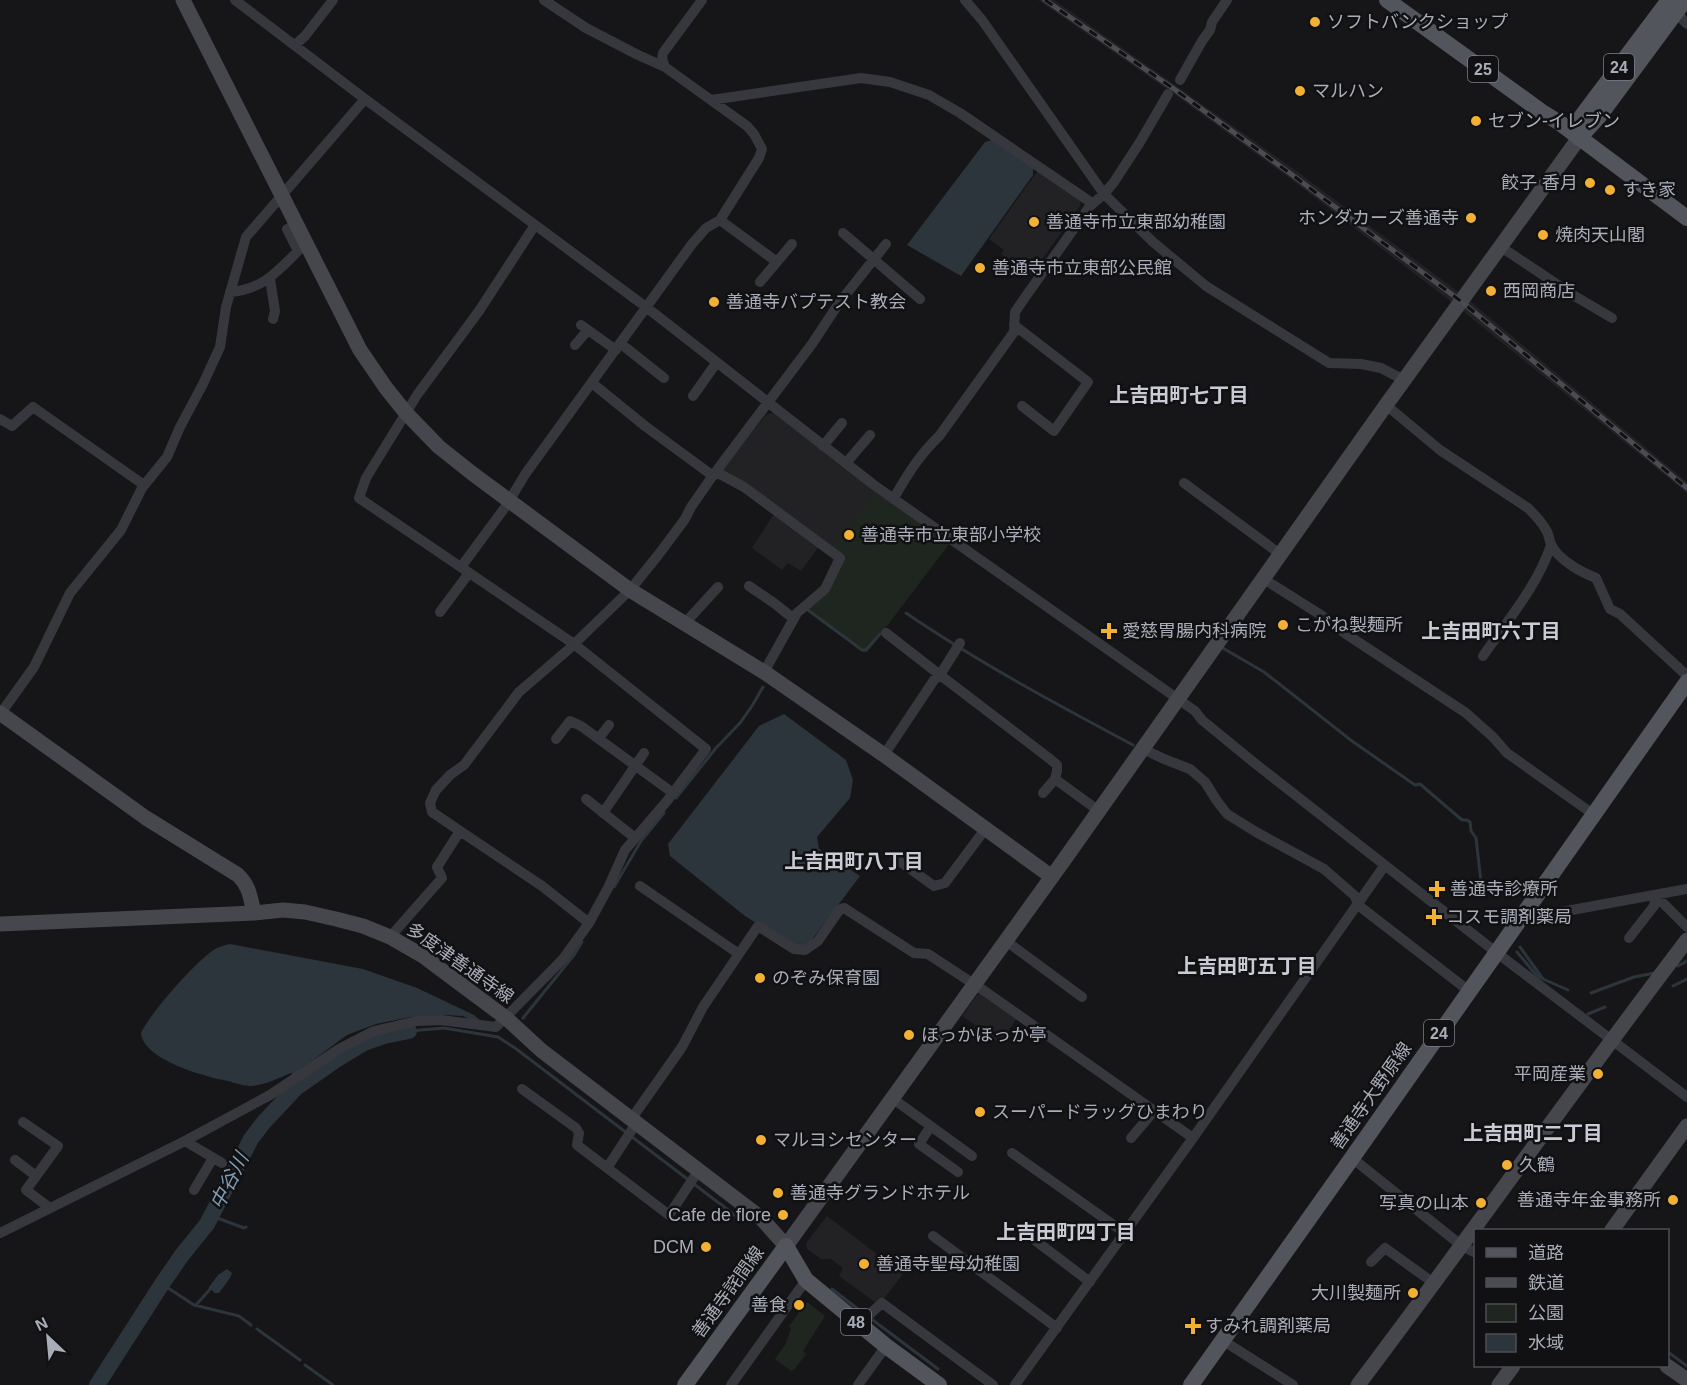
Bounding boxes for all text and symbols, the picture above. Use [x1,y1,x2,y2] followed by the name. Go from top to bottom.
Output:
[1327,12,1508,32] place label: ソフトバンクショップ
[1308,15,1322,29] marker: ソフトバンクショップ
[1604,54,1634,80] road number: 24
[1468,56,1498,82] road number: 25
[1312,81,1384,101] place label: マルハン
[1293,84,1307,98] marker: マルハン
[1488,111,1620,131] place label: セブン-イレブン
[1469,114,1483,128] marker: セブン-イレブン
[1501,173,1578,193] place label: 餃子 香月
[1583,176,1597,190] marker: 餃子 香月
[1622,180,1676,200] place label: すき家
[1603,183,1617,197] marker: すき家
[1298,208,1459,228] place label: ホンダカーズ善通寺
[1464,211,1478,225] marker: ホンダカーズ善通寺
[1046,212,1226,232] place label: 善通寺市立東部幼稚園
[1027,215,1041,229] marker: 善通寺市立東部幼稚園
[1555,225,1645,245] place label: 焼肉天山閣
[1536,228,1550,242] marker: 焼肉天山閣
[992,258,1172,278] place label: 善通寺市立東部公民館
[973,261,987,275] marker: 善通寺市立東部公民館
[1503,281,1575,301] place label: 西岡商店
[1484,284,1498,298] marker: 西岡商店
[726,292,906,312] place label: 善通寺バプテスト教会
[707,295,721,309] marker: 善通寺バプテスト教会
[1109,384,1249,406] district label: 上吉田町七丁目
[861,525,1041,545] place label: 善通寺市立東部小学校
[842,528,856,542] marker: 善通寺市立東部小学校
[1295,615,1403,635] place label: こがね製麺所
[1276,618,1290,632] marker: こがね製麺所
[1421,620,1561,642] district label: 上吉田町六丁目
[1122,621,1266,641] place label: 愛慈胃腸内科病院
[1100,622,1118,640] marker: 愛慈胃腸内科病院
[784,850,924,872] district label: 上吉田町八丁目
[1450,879,1558,899] place label: 善通寺診療所
[1428,880,1446,898] marker: 善通寺診療所
[1446,907,1572,927] place label: コスモ調剤薬局
[1427,910,1441,924] marker: コスモ調剤薬局
[403,919,517,1007] street label: 多度津善通寺線
[1177,955,1317,977] district label: 上吉田町五丁目
[772,968,880,988] place label: のぞみ保育園
[753,971,767,985] marker: のぞみ保育園
[1424,1020,1454,1046] road number: 24
[921,1025,1047,1045] place label: ほっかほっか亭
[902,1028,916,1042] marker: ほっかほっか亭
[1327,1039,1415,1153] street label: 善通寺大野原線
[1514,1064,1586,1084] place label: 平岡産業
[1591,1067,1605,1081] marker: 平岡産業
[992,1102,1208,1122] place label: スーパードラッグひまわり
[973,1105,987,1119] marker: スーパードラッグひまわり
[1463,1122,1603,1144] district label: 上吉田町二丁目
[773,1130,917,1150] place label: マルヨシセンター
[754,1133,768,1147] marker: マルヨシセンター
[206,1147,253,1213] water label: 中谷川
[1519,1155,1555,1175] place label: 久鶴
[1500,1158,1514,1172] marker: 久鶴
[790,1183,970,1203] place label: 善通寺グランドホテル
[771,1186,785,1200] marker: 善通寺グランドホテル
[1517,1190,1661,1210] place label: 善通寺年金事務所
[1379,1193,1469,1213] place label: 写真の山本
[1666,1193,1680,1207] marker: 善通寺年金事務所
[1474,1196,1488,1210] marker: 写真の山本
[668,1205,771,1225] place label: Cafe de flore
[776,1208,790,1222] marker: Cafe de flore
[996,1221,1136,1243] district label: 上吉田町四丁目
[1474,1229,1669,1367] legend
[653,1237,694,1257] place label: DCM
[699,1240,713,1254] marker: DCM
[688,1242,768,1342] street label: 善通寺詫間線
[1528,1243,1564,1263] text: 道路
[876,1254,1020,1274] place label: 善通寺聖母幼稚園
[857,1257,871,1271] marker: 善通寺聖母幼稚園
[1528,1273,1564,1293] text: 鉄道
[1311,1283,1401,1303] place label: 大川製麺所
[1406,1286,1420,1300] marker: 大川製麺所
[751,1295,787,1315] place label: 善食
[792,1298,806,1312] marker: 善食
[1528,1303,1564,1323] text: 公園
[18,1307,78,1367] north arrow
[841,1309,871,1335] road number: 48
[33,1314,51,1334] text: N
[1205,1316,1331,1336] place label: すみれ調剤薬局
[1186,1319,1200,1333] marker: すみれ調剤薬局
[1528,1333,1564,1353] text: 水域

